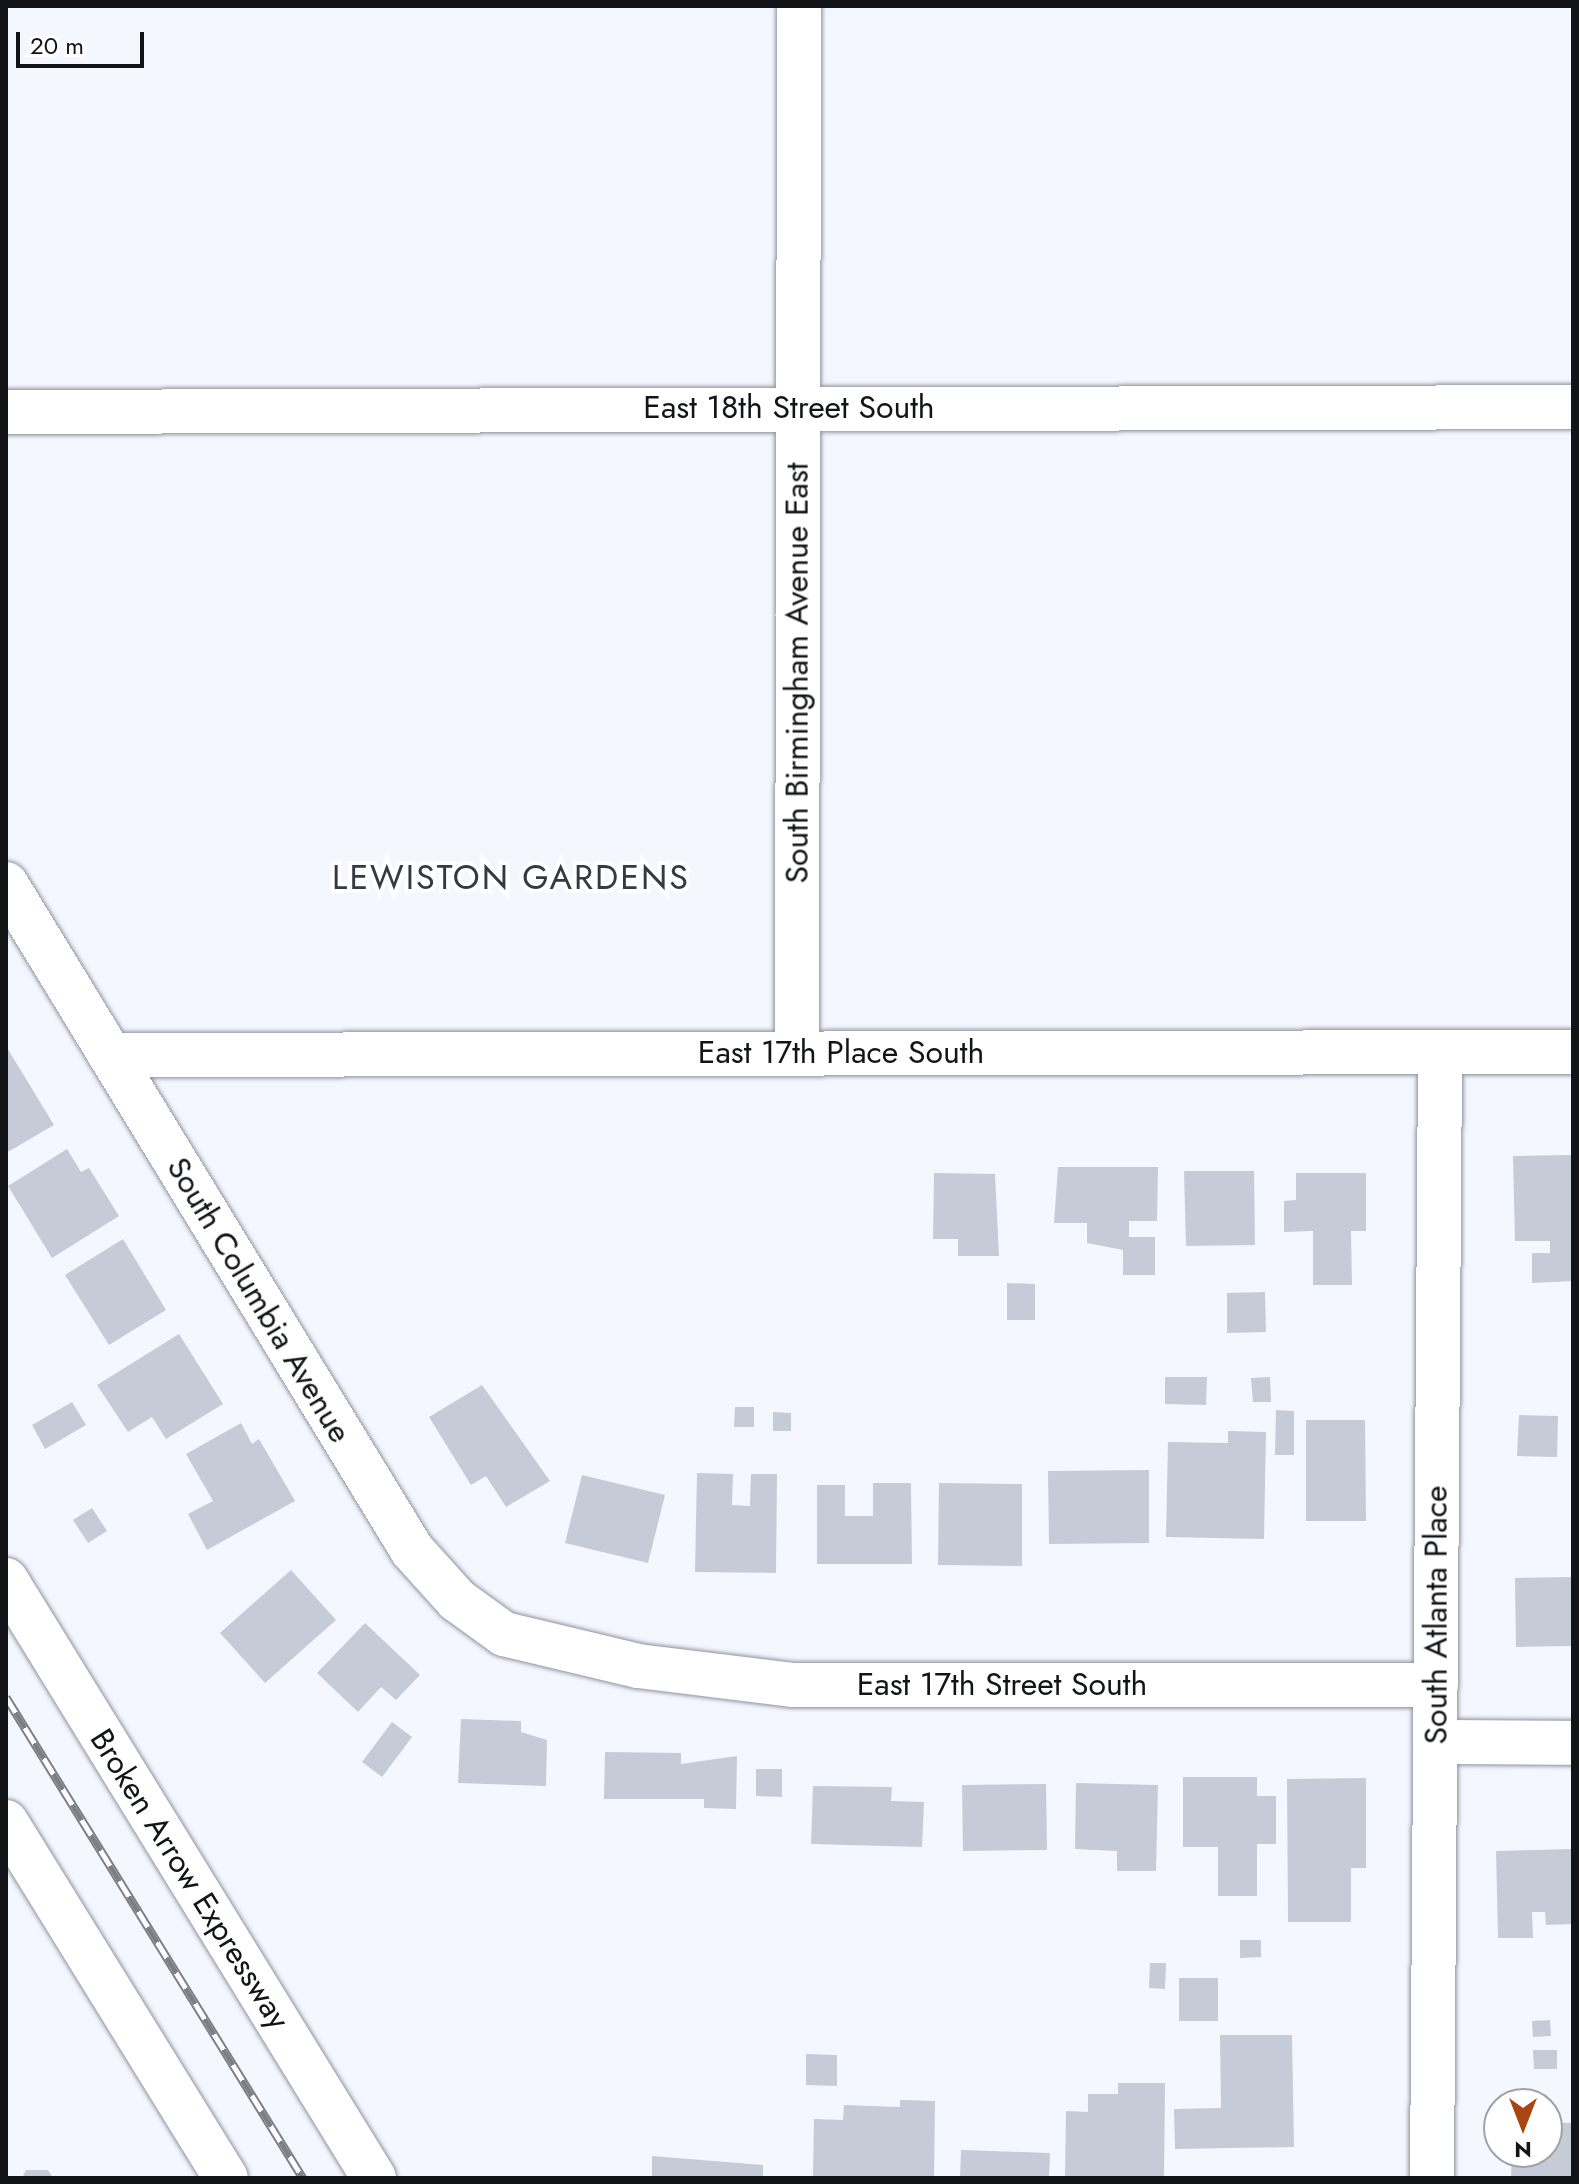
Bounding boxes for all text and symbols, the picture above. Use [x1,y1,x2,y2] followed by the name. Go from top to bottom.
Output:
[20,16,148,66] scale bar
[30,28,84,63] text: 20 m
[643,388,935,426] street label: East 18th Street South
[778,463,816,883] street label: South Birmingham Avenue East
[332,858,690,898] district label: LEWISTON GARDENS
[698,1033,984,1071] street label: East 17th Place South
[159,1151,359,1449] street label: South Columbia Avenue
[1417,1486,1455,1744] street label: South Atlanta Place
[857,1665,1147,1703] street label: East 17th Street South
[82,1722,298,2036] street label: Broken Arrow Expressway
[1483,2088,1563,2168] north arrow
[1514,2134,1532,2166] text: N

